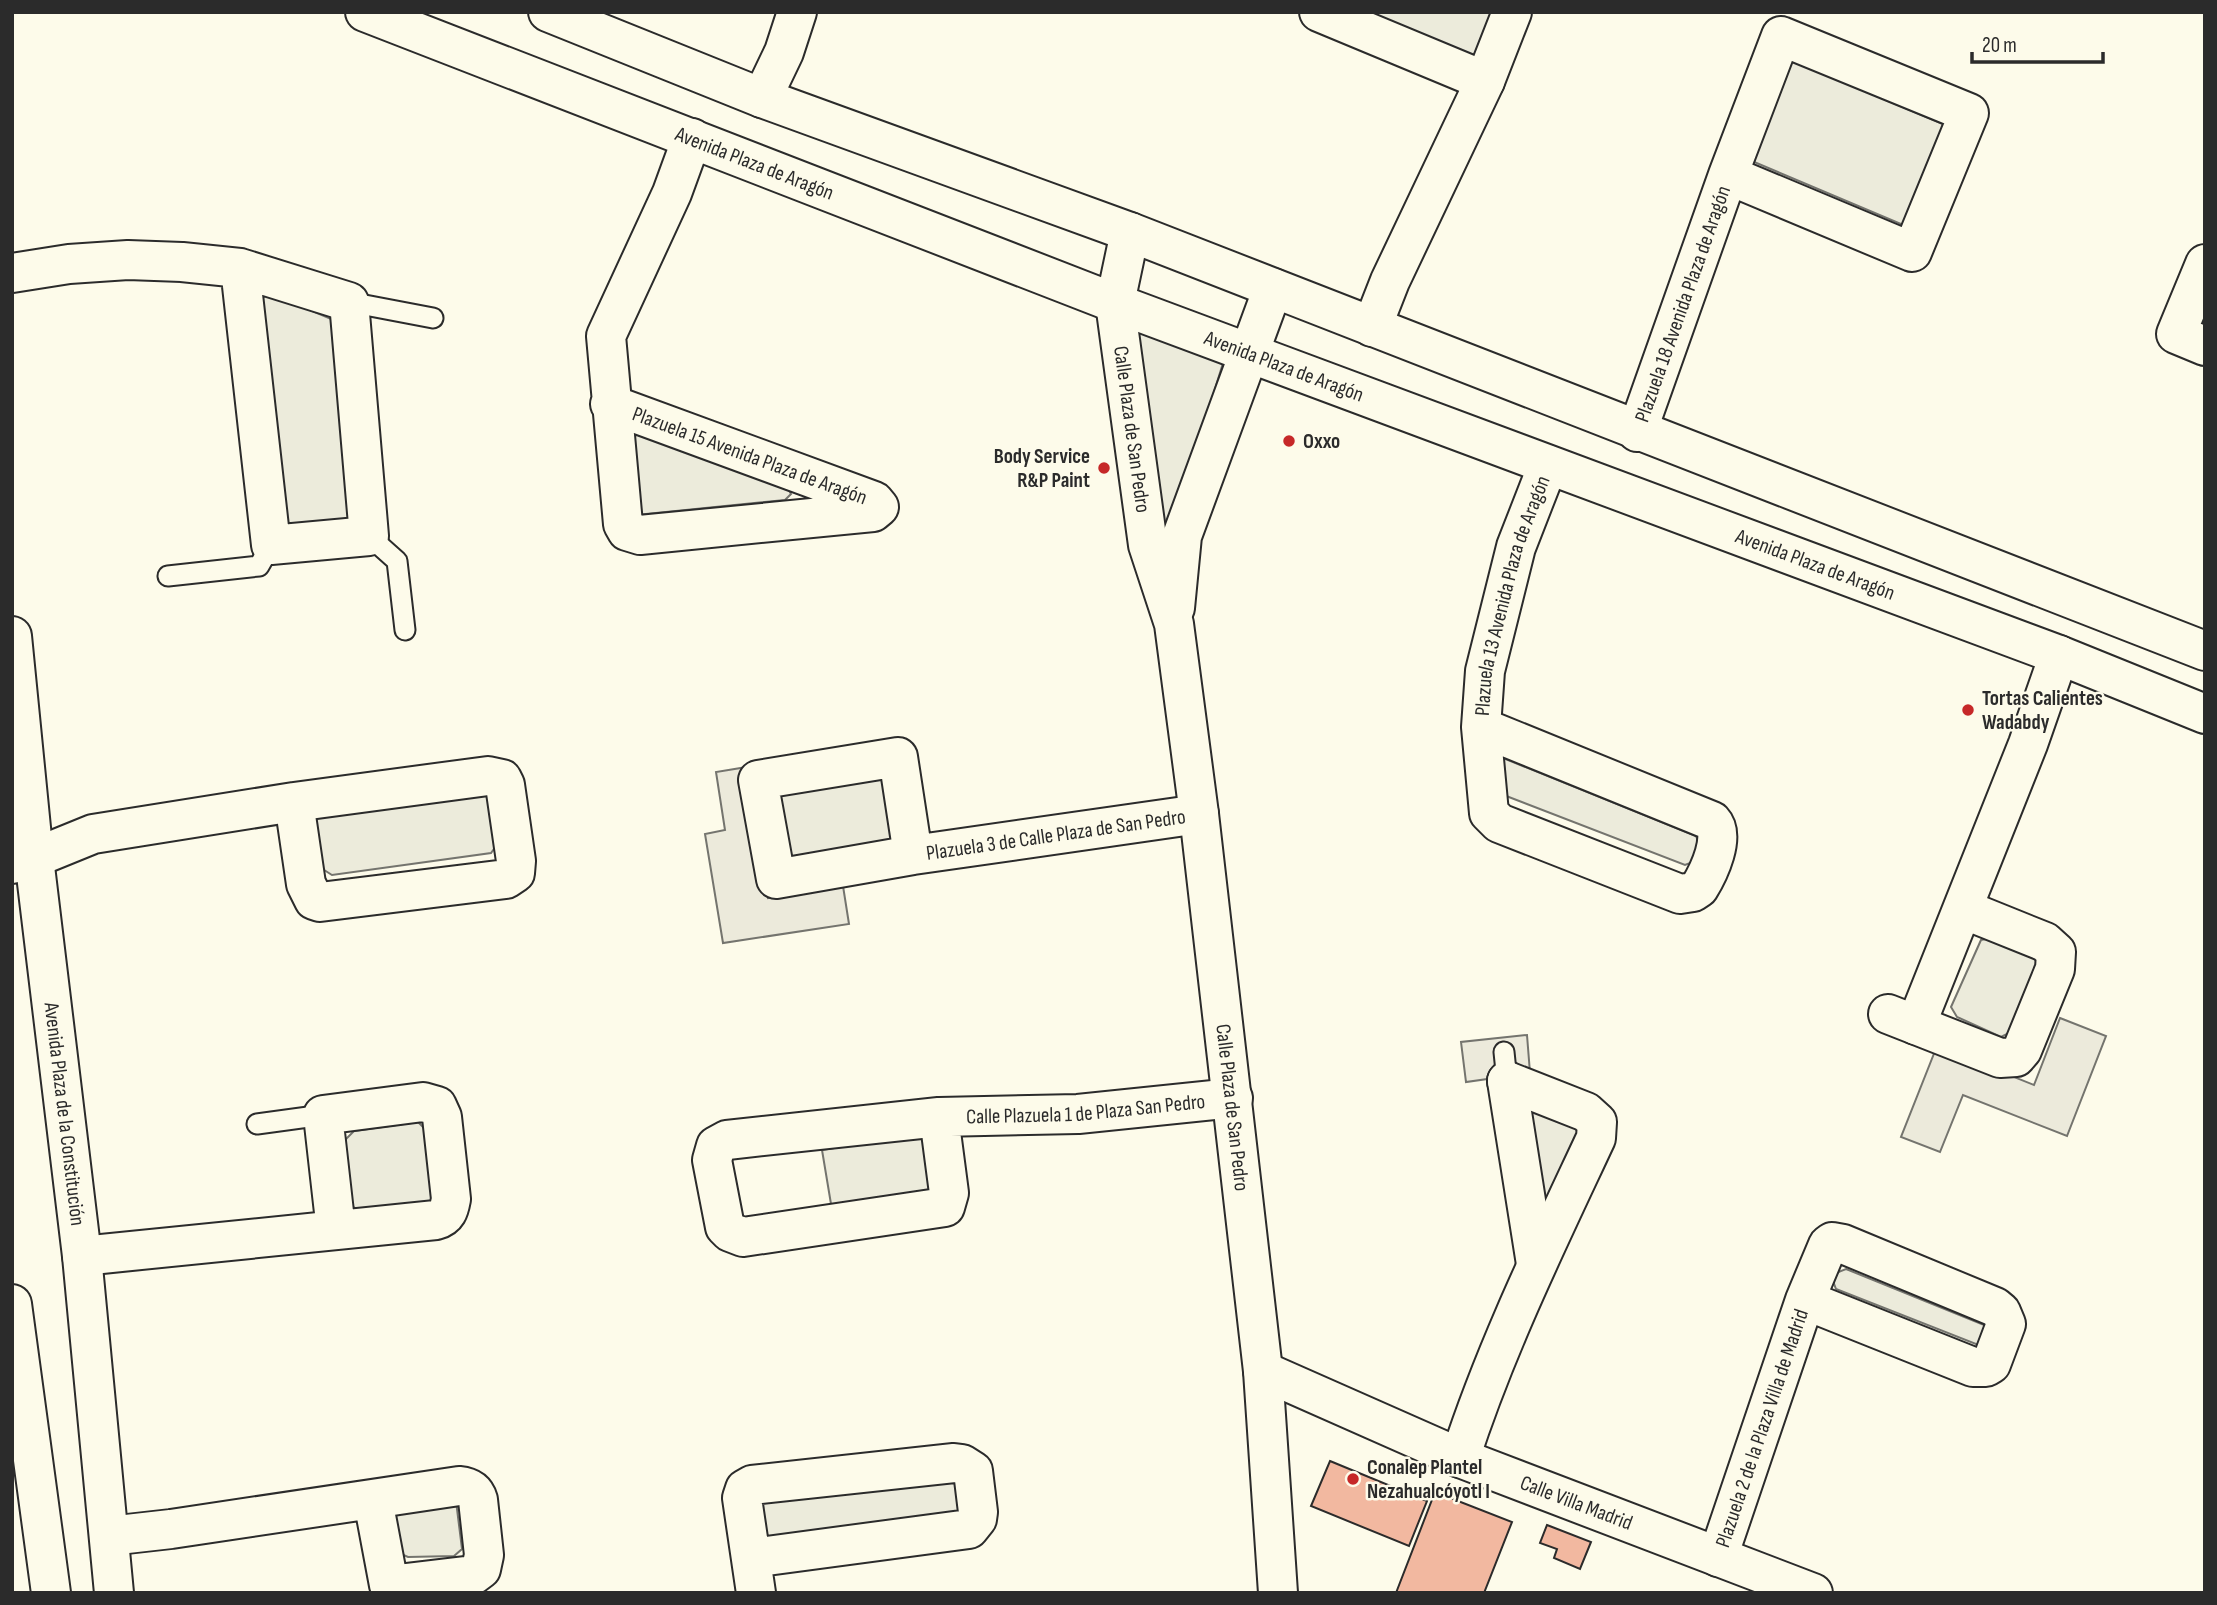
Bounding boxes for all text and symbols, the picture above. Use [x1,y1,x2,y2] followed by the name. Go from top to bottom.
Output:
[1972,21,2103,65] scale bar
[1982,33,2017,58] text: 20 m
[671,121,837,205] street label: Avenida Plaza de Aragón
[1629,182,1736,425] street label: Plazuela 18 Avenida Plaza de Aragón
[1200,325,1367,407] street label: Avenida Plaza de Aragón
[1108,344,1156,514] street label: Calle Plaza de San Pedro
[629,401,871,510] street label: Plazuela 15 Avenida Plaza de Aragón
[1303,429,1340,454] place label: Oxxo
[1281,433,1297,449] marker: Oxxo
[994,444,1090,493] place label: Body Service R&P Paint
[1096,460,1112,476] marker: Body Service R&P Paint
[1469,472,1555,717] street label: Plazuela 13 Avenida Plaza de Aragón
[1731,523,1898,605] street label: Avenida Plaza de Aragón
[1982,686,2103,735] place label: Tortas Calientes Wadabdy
[1960,702,1976,718] marker: Tortas Calientes Wadabdy
[925,804,1187,865] street label: Plazuela 3 de Calle Plaza de San Pedro
[39,1000,91,1227] street label: Avenida Plaza de la Constitución
[1211,1023,1255,1192] street label: Calle Plaza de San Pedro
[966,1088,1206,1129] street label: Calle Plazuela 1 de Plaza San Pedro
[1710,1306,1814,1551] street label: Plazuela 2 de la Plaza Villa de Madrid
[1367,1455,1490,1504] place label: Conalep Plantel Nezahualcóyotl I
[1517,1470,1636,1535] street label: Calle Villa Madrid
[1345,1471,1361,1487] marker: Conalep Plantel Nezahualcóyotl I

